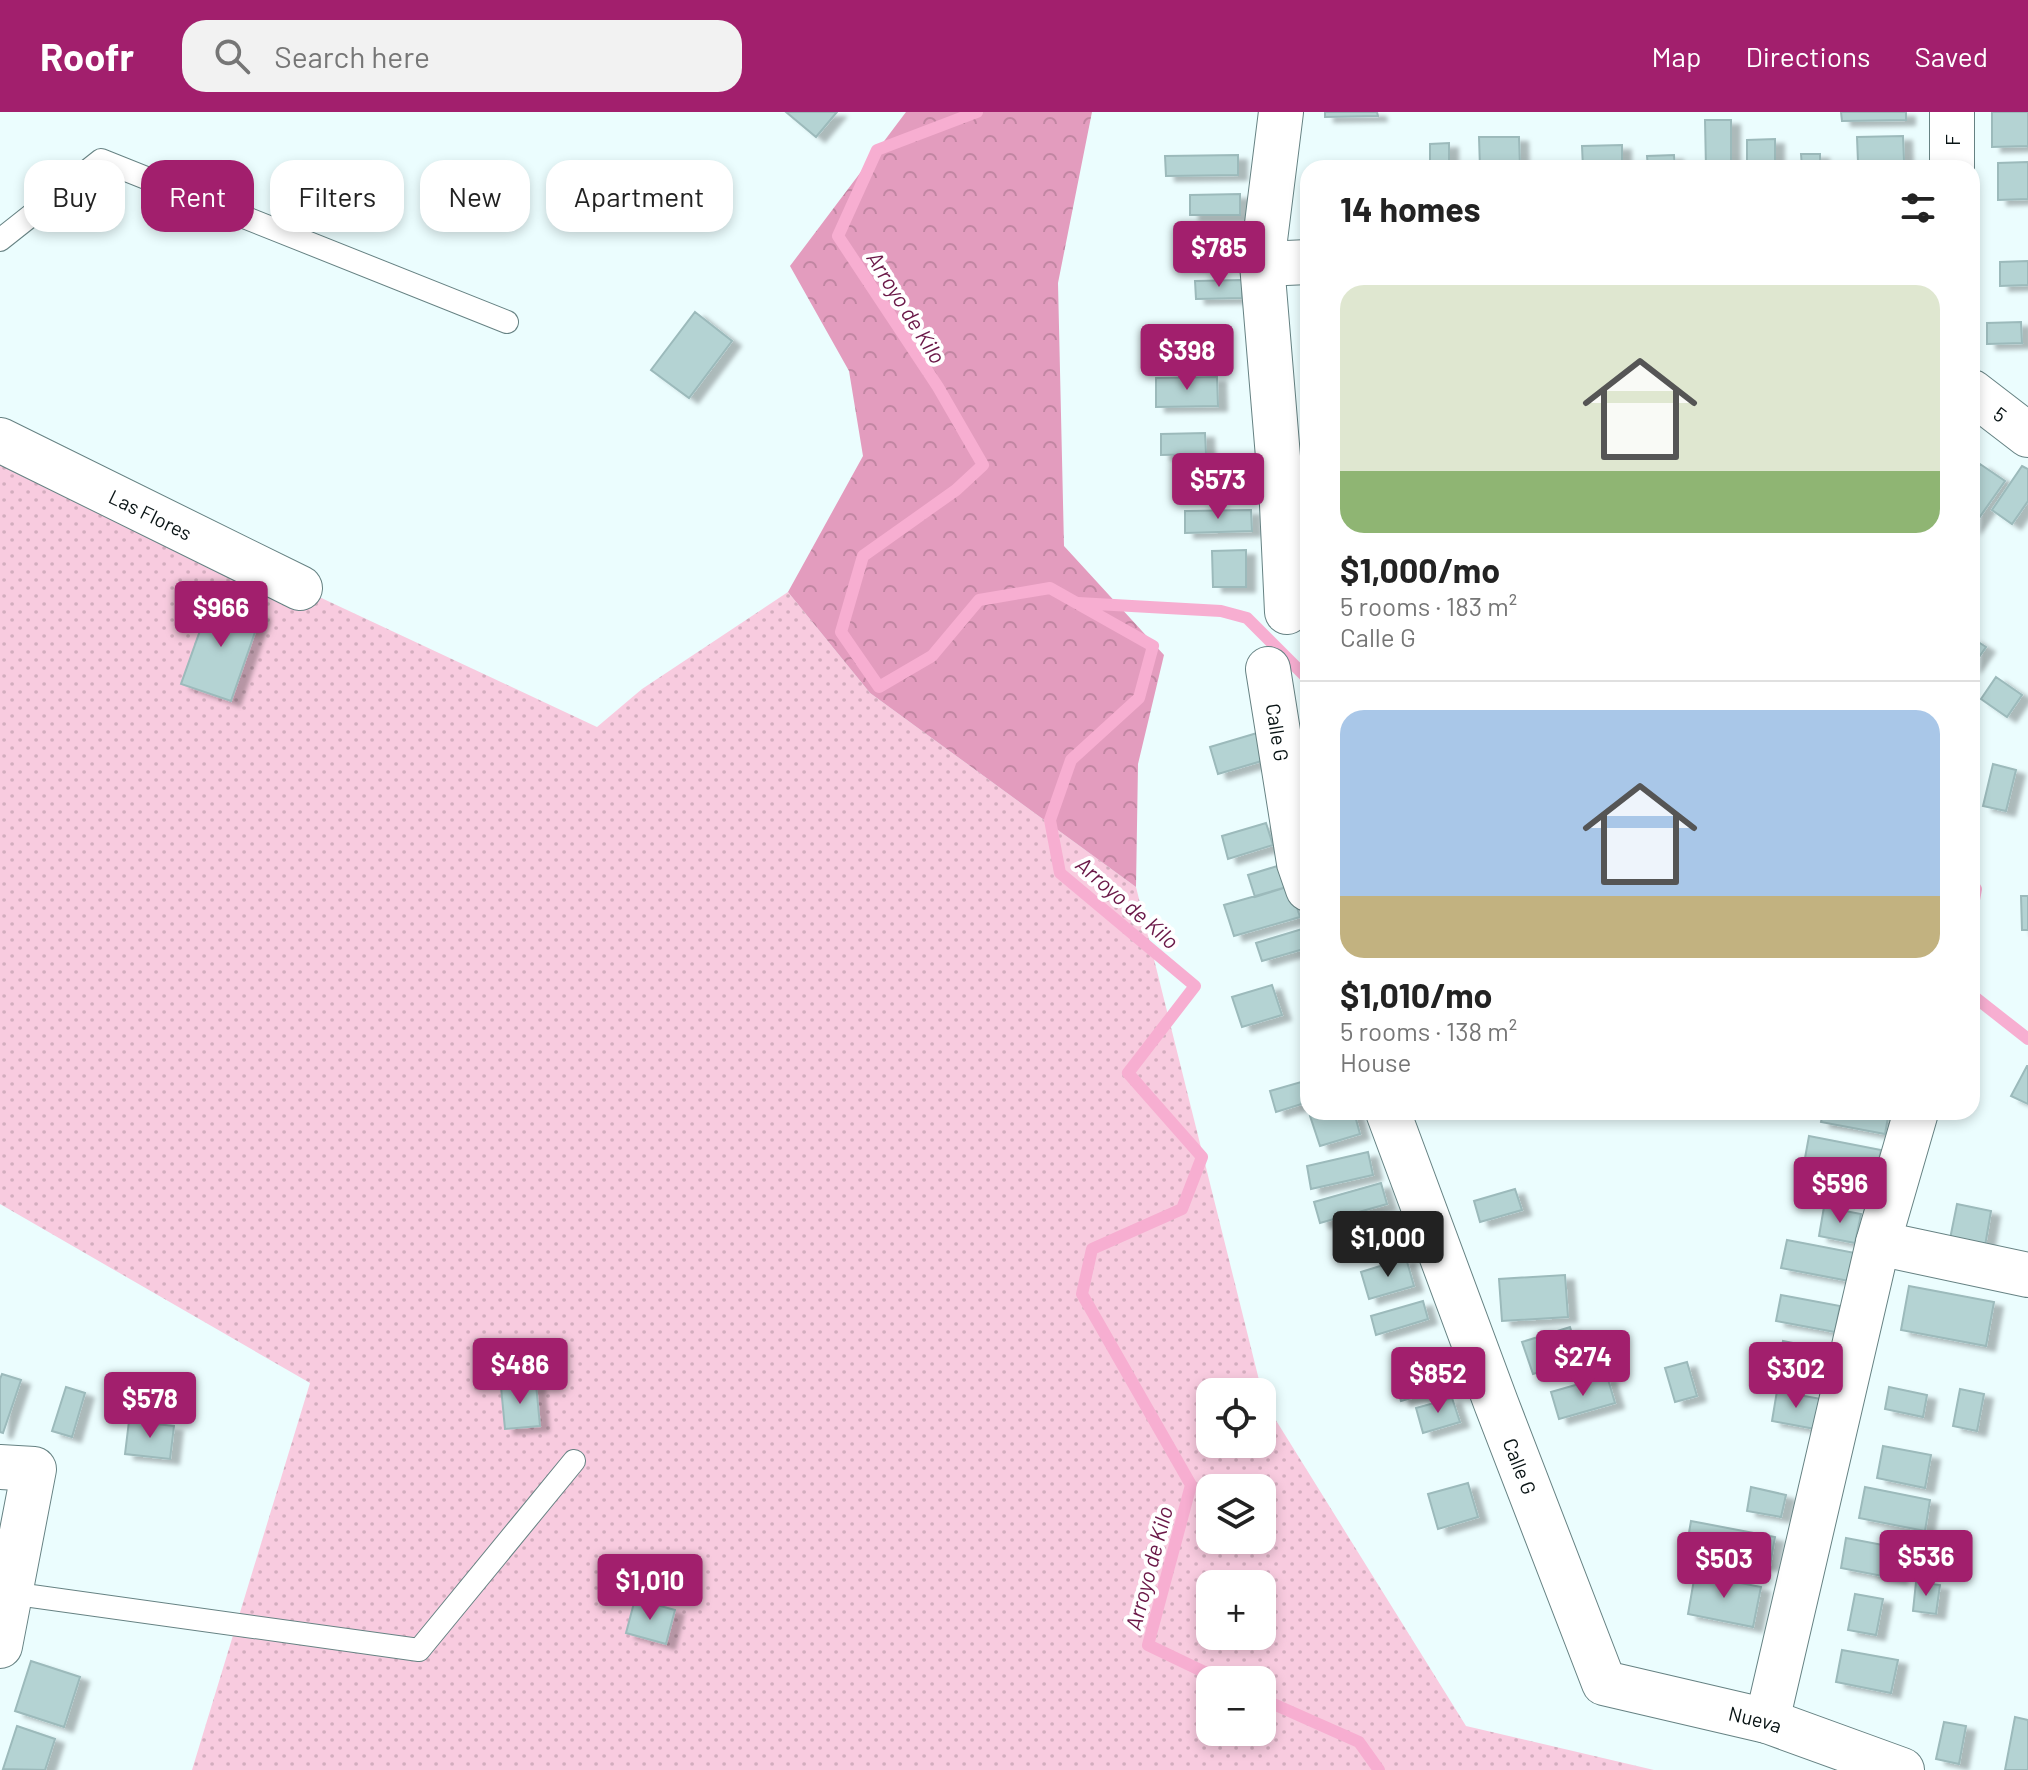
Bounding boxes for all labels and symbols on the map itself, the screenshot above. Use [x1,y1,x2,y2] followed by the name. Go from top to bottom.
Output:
[1940,134,1964,146] street label: F
[1172,221,1266,289] pin: $785
[862,246,952,368] water label: Arroyo de Kilo
[1140,324,1234,392] pin: $398
[1989,401,2012,427] street label: 5
[1171,453,1265,521] pin: $573
[105,484,196,545] street label: Las Flores
[174,581,268,649] pin: $966
[1262,701,1295,763] street label: Calle G
[1071,850,1185,954] water label: Arroyo de Kilo
[1793,1157,1887,1225] pin: $596
[1323,1211,1453,1279] pin: $1,000
[1536,1330,1630,1398] pin: $274
[473,1338,567,1406] pin: $486
[1749,1342,1843,1410] pin: $302
[1391,1347,1485,1415] pin: $852
[103,1372,197,1440] pin: $578
[1499,1435,1542,1498] street label: Calle G
[1119,1503,1177,1633] water label: Arroyo de Kilo
[1879,1530,1973,1598] pin: $536
[1677,1532,1771,1600] pin: $503
[585,1554,715,1622] pin: $1,010
[1726,1700,1785,1737] street label: Nueva

